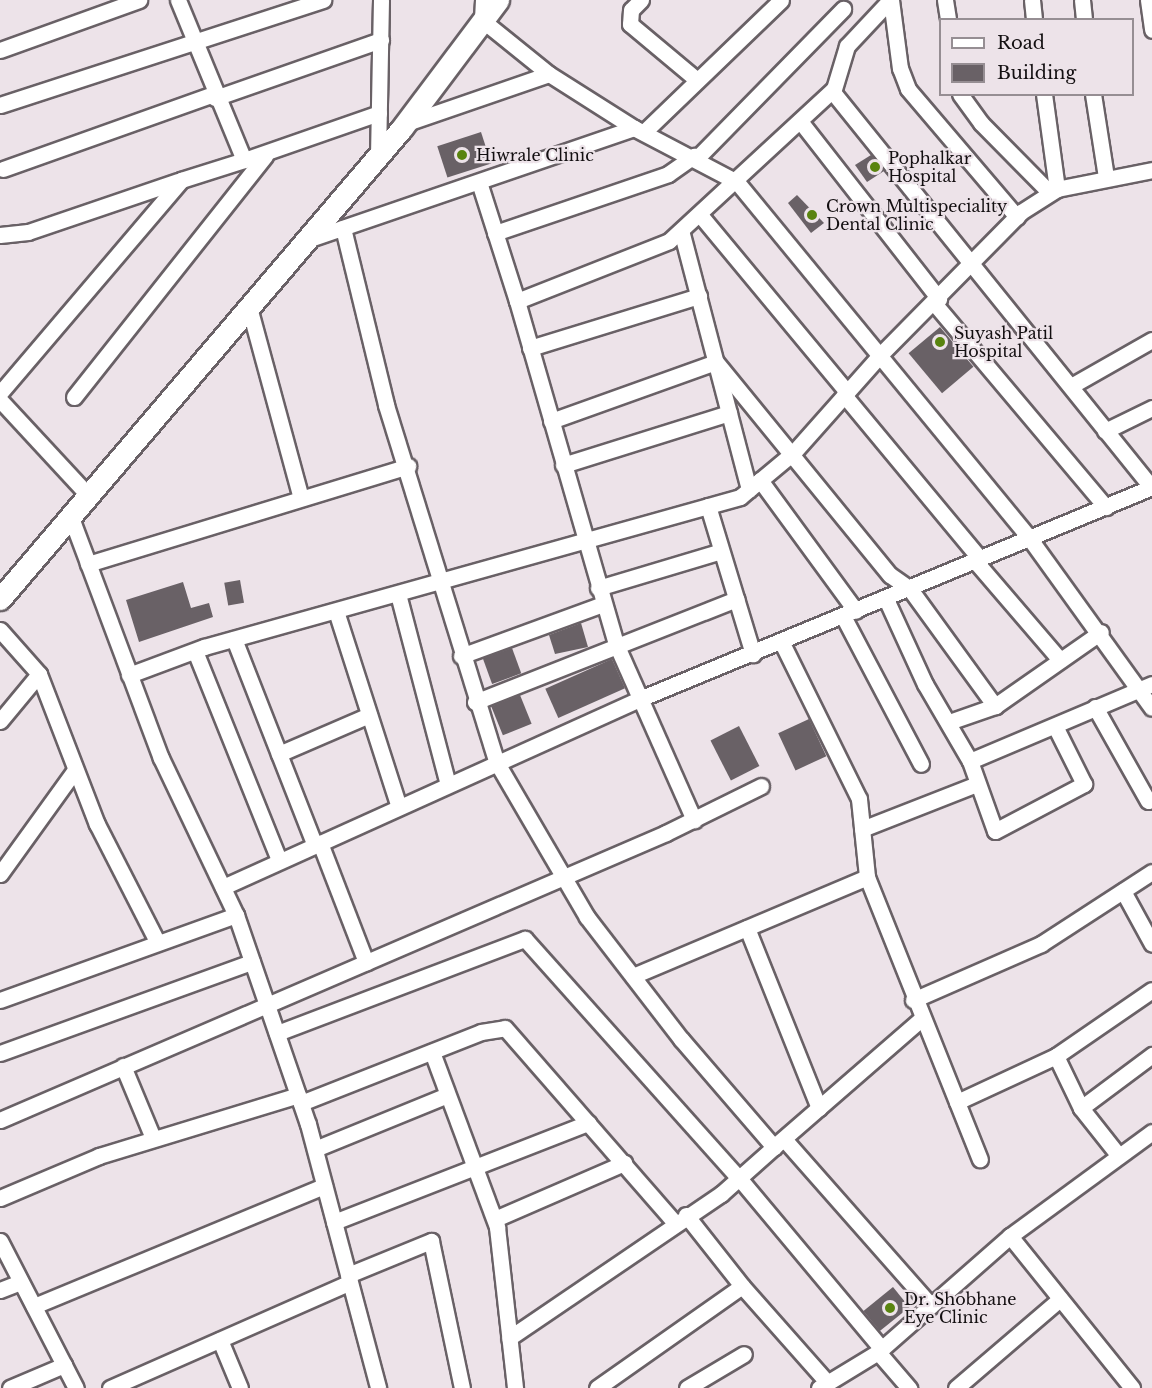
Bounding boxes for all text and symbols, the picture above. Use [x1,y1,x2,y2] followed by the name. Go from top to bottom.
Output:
[939,18,1134,96] legend
[997,32,1045,54] text: Road
[997,62,1076,84] text: Building
[476,145,594,165] place label: Hiwrale Clinic
[453,146,471,164] marker: Hiwrale Clinic
[888,148,971,186] place label: Pophalkar Hospital
[866,158,884,176] marker: Pophalkar Hospital
[826,196,1007,234] place label: Crown Multispeciality Dental Clinic
[803,206,821,224] marker: Crown Multispeciality Dental Clinic
[954,323,1053,361] place label: Suyash Patil Hospital
[931,333,949,351] marker: Suyash Patil Hospital
[904,1289,1016,1327] place label: Dr. Shobhane Eye Clinic
[881,1299,899,1317] marker: Dr. Shobhane Eye Clinic

